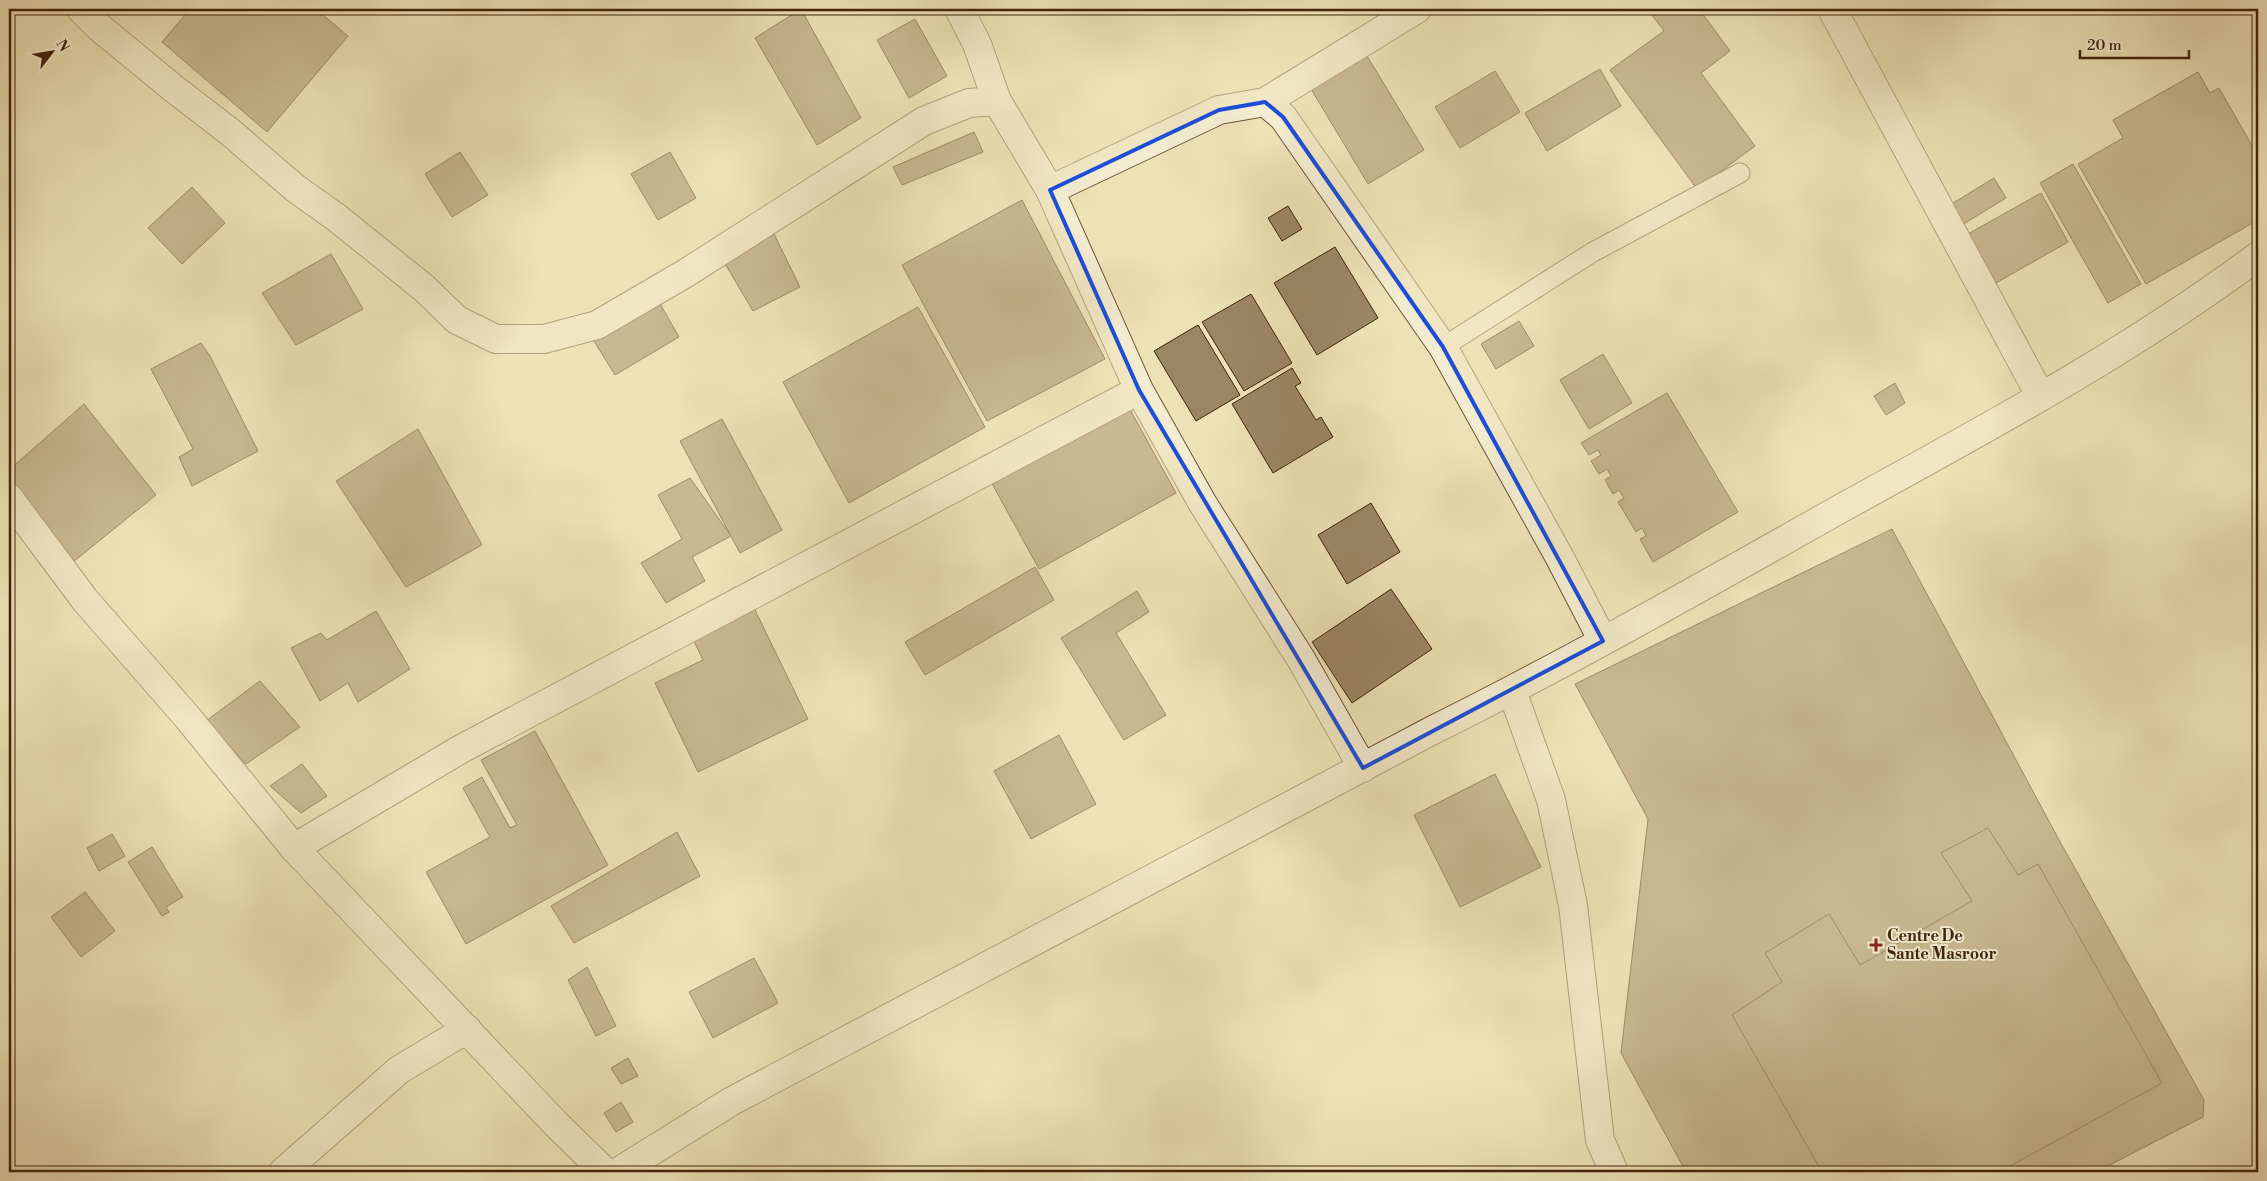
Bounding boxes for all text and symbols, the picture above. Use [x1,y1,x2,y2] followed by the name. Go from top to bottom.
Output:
[28,28,78,78] north arrow
[2080,28,2188,60] scale bar
[52,36,73,55] text: N
[2087,36,2122,55] text: 20 m
[1887,926,1997,964] place label: Centre De Sante Masroor
[1869,938,1883,952] marker: Centre De Sante Masroor

